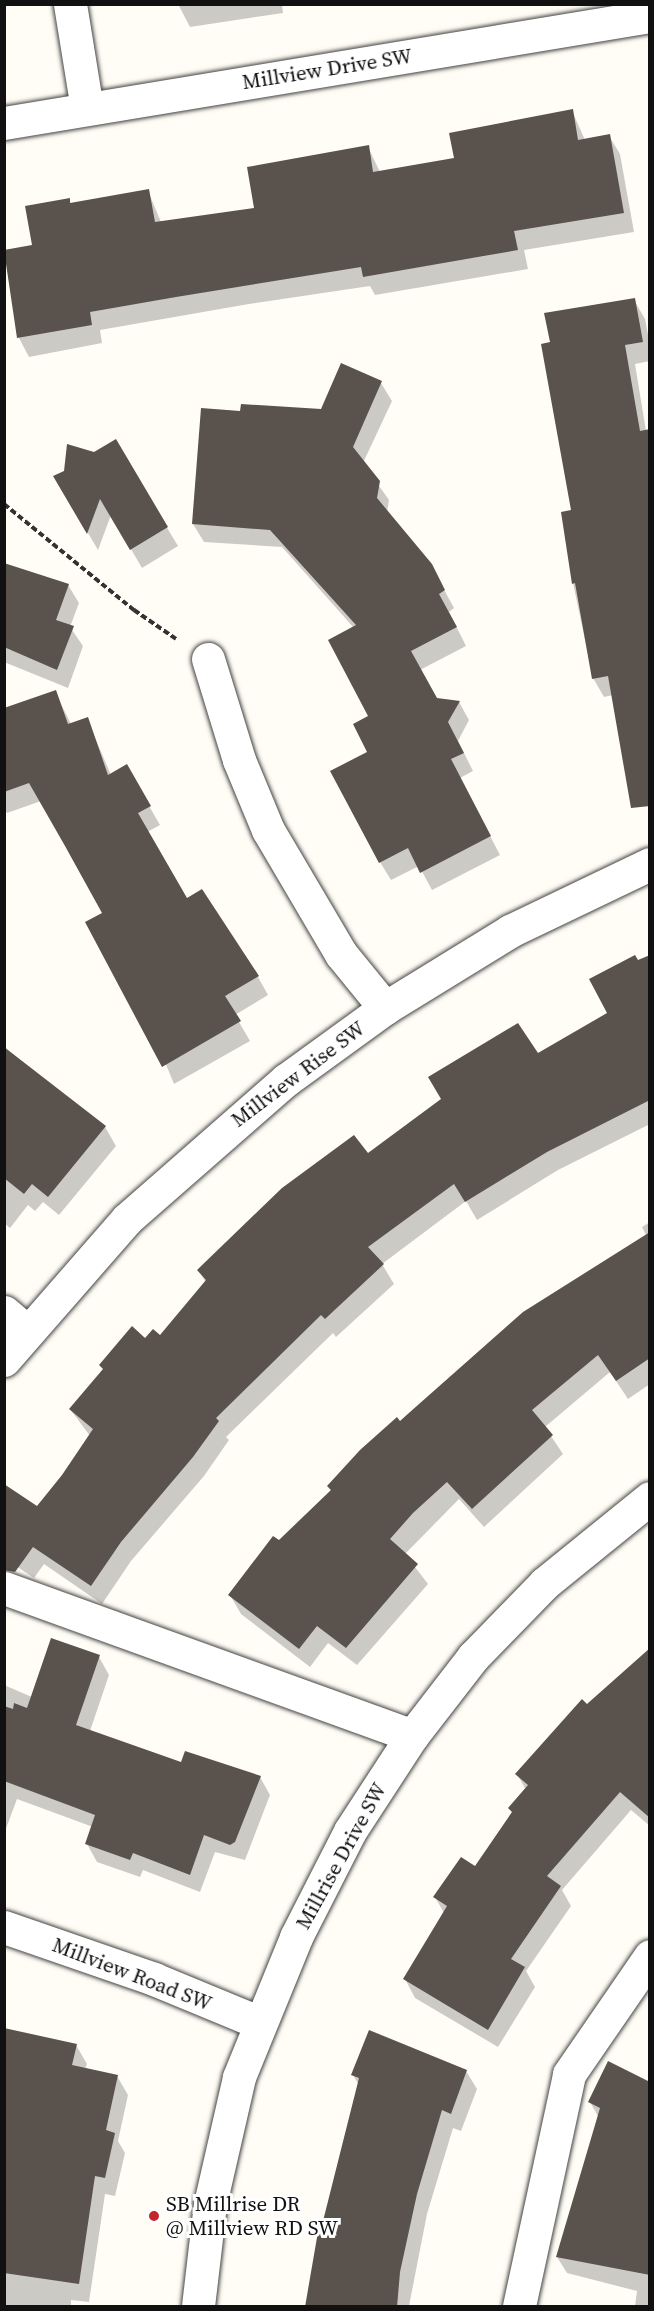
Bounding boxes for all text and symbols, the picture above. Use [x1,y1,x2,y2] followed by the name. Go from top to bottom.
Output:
[240,43,414,95] street label: Millview Drive SW
[226,1016,370,1132] street label: Millview Rise SW
[290,1778,392,1934] street label: Millrise Drive SW
[49,1932,215,2016] street label: Millview Road SW
[166,2191,338,2241] place label: SB Millrise DR @ Millview RD SW
[147,2209,161,2223] marker: SB Millrise DR @ Millview RD SW

